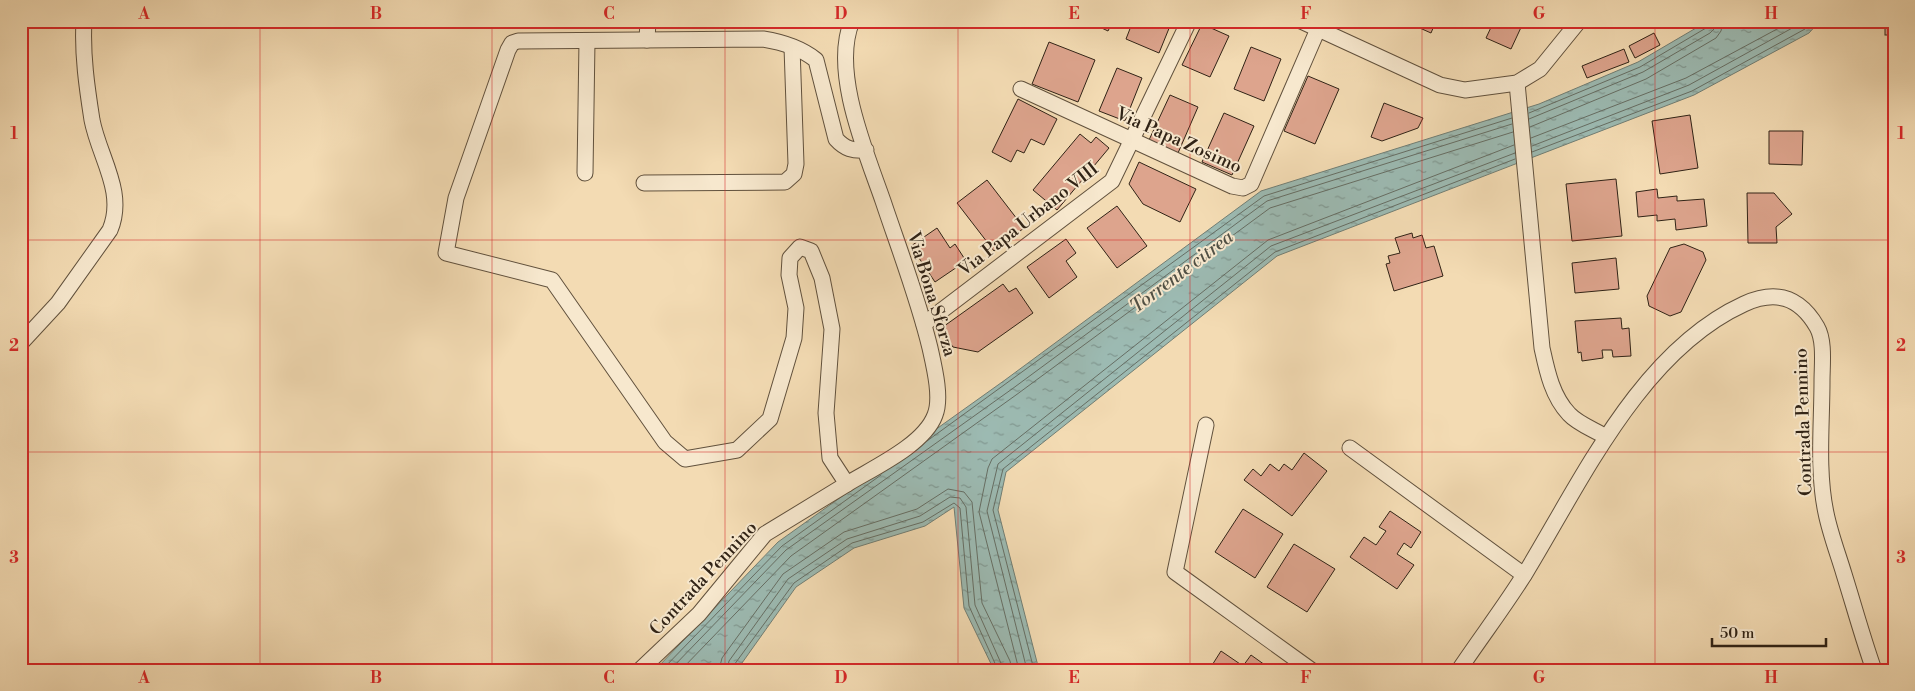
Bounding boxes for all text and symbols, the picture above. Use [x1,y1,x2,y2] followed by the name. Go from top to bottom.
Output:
[137,4,150,24] text: A
[370,4,382,24] text: B
[603,4,615,24] text: C
[835,4,848,24] text: D
[1068,4,1080,24] text: E
[1300,4,1312,24] text: F
[1533,4,1546,24] text: G
[1764,4,1778,24] text: H
[1111,102,1246,179] street label: Via Papa Zosimo
[10,124,18,144] text: 1
[1897,124,1905,144] text: 1
[953,157,1103,282] street label: Via Papa Urbano VIII
[1125,225,1238,319] water label: Torrente citrea
[901,228,962,360] street label: Via Bona Sforza
[9,336,19,356] text: 2
[1896,336,1906,356] text: 2
[1789,348,1818,496] street label: Contrada Pennino
[645,516,762,640] street label: Contrada Pennino
[9,548,19,568] text: 3
[1896,548,1906,568] text: 3
[1712,616,1826,648] scale bar
[1720,624,1754,643] text: 50 m
[137,668,150,688] text: A
[370,668,382,688] text: B
[603,668,615,688] text: C
[835,668,848,688] text: D
[1068,668,1080,688] text: E
[1300,668,1312,688] text: F
[1533,668,1546,688] text: G
[1764,668,1778,688] text: H

